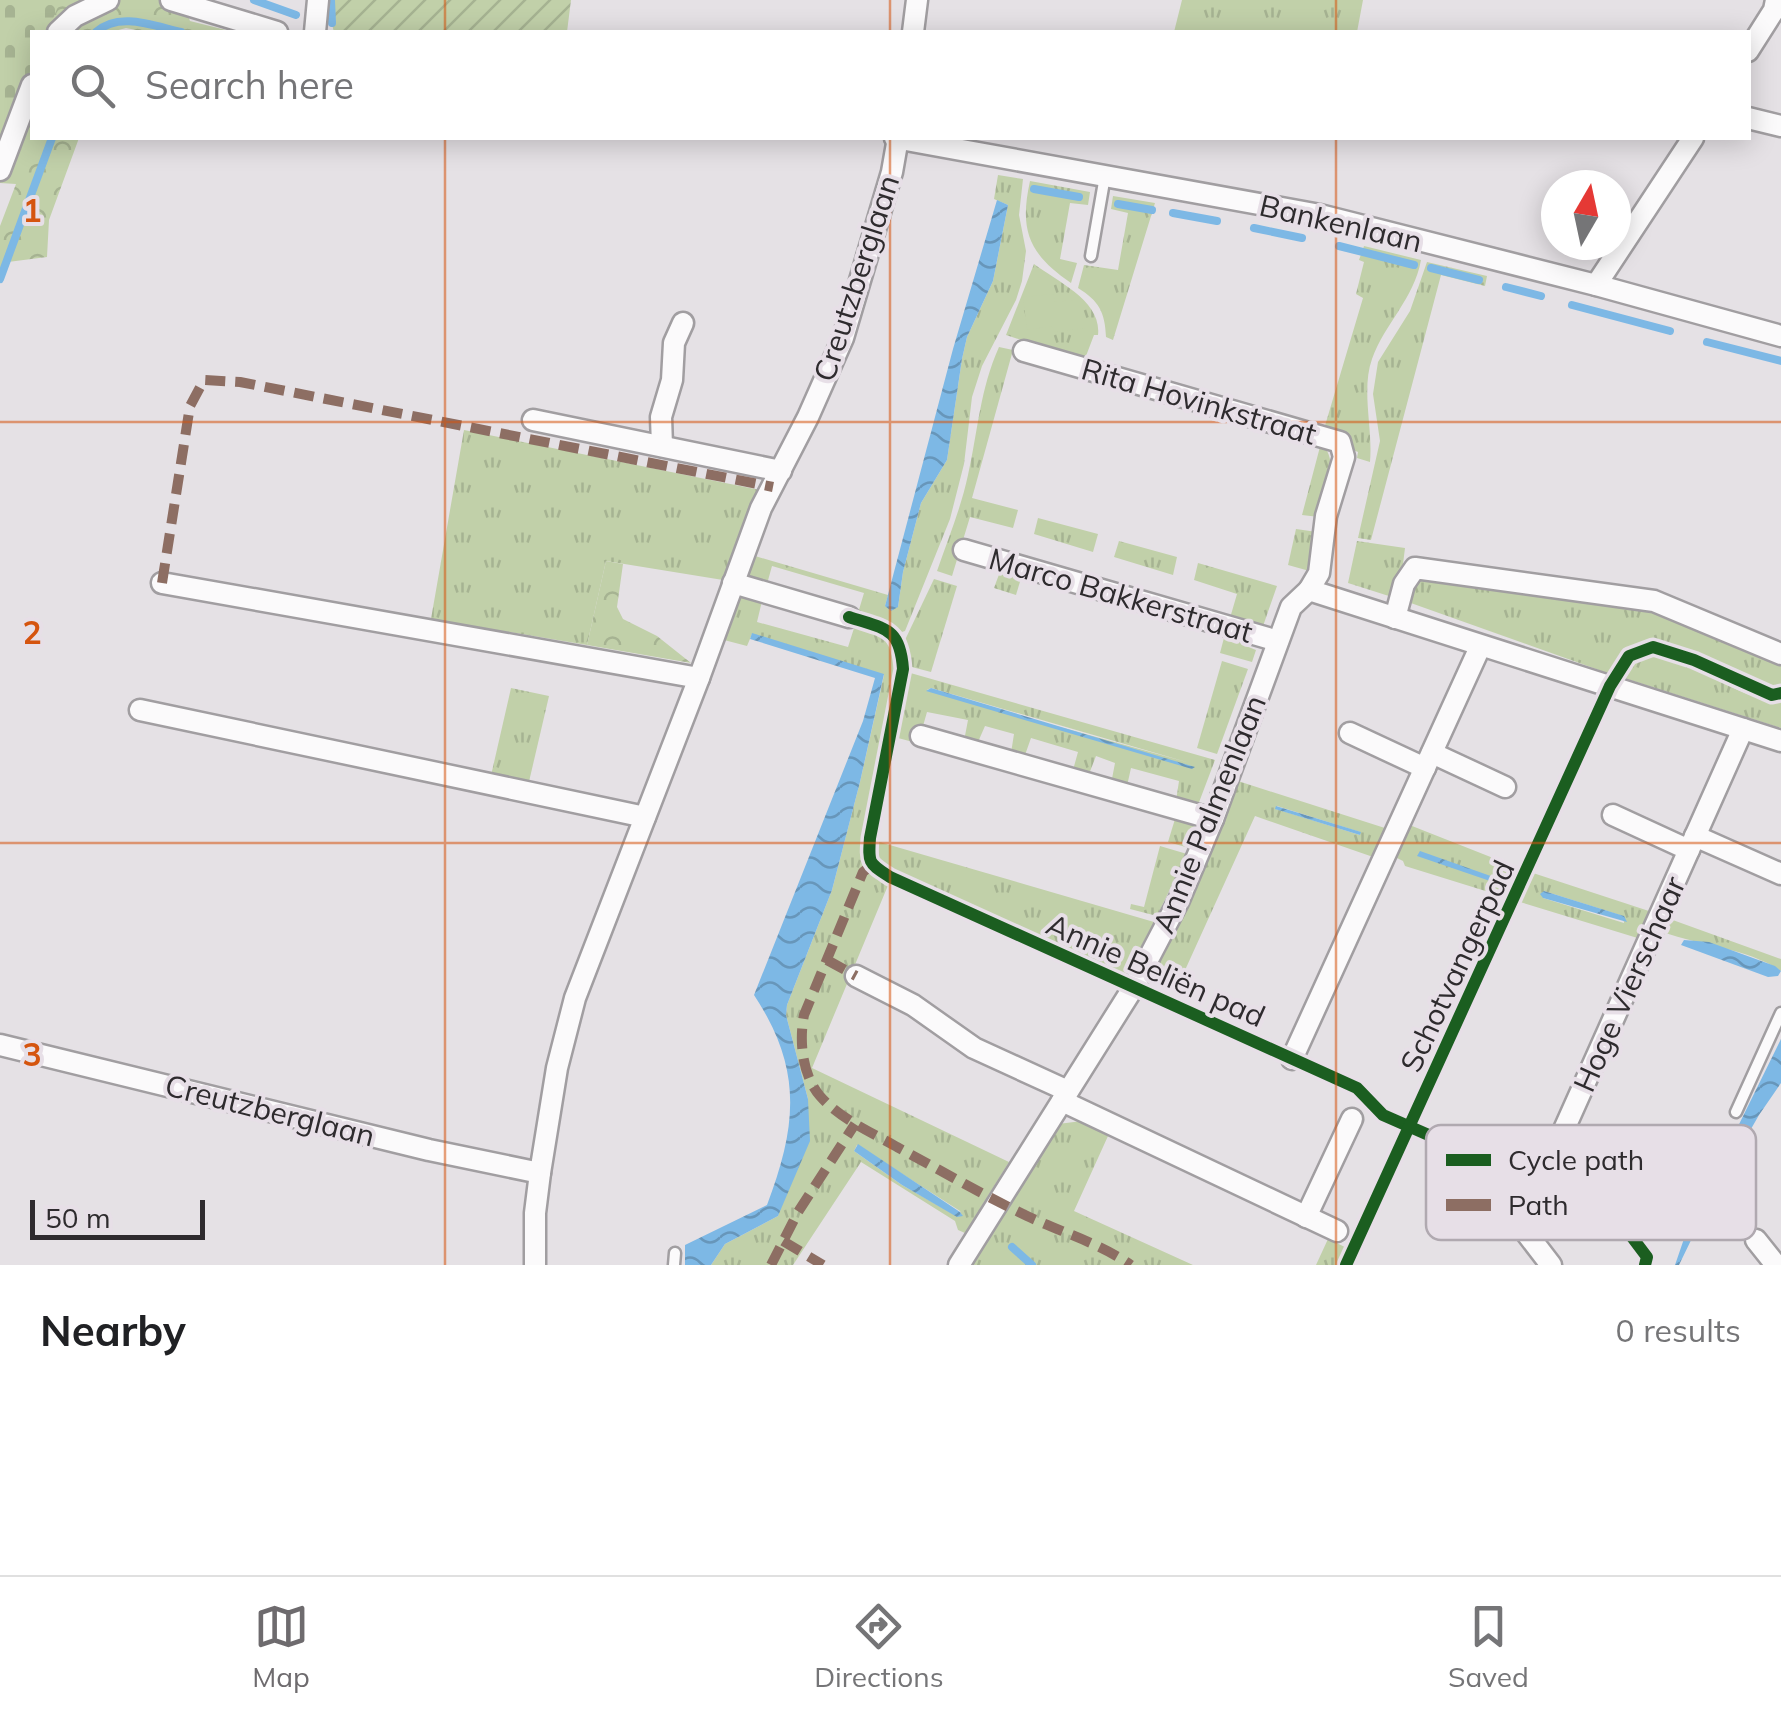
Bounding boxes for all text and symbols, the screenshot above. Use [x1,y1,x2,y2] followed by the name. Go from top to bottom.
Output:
[30,30,1751,140] search box
[65,58,120,113] icon: search
[145,61,354,109] text: Search here
[805,170,907,386] street label: Creutzberglaan
[1541,170,1631,260] north arrow
[1256,186,1426,260] street label: Bankenlaan
[22,190,42,230] text: 1
[1077,349,1321,453] street label: Rita Hovinkstraat
[985,539,1257,651] street label: Marco Bakkerstraat
[22,612,42,652] text: 2
[1144,689,1274,939] street label: Annie Palmenlaan
[1391,854,1523,1078] street label: Schotvangerpad
[1565,870,1694,1098] street label: Hoge Vierschaar
[1041,905,1271,1035] street label: Annie Beliën pad
[22,1034,42,1074] text: 3
[161,1066,379,1154] street label: Creutzberglaan
[1426,1125,1756,1240] legend
[1508,1142,1644,1177] text: Cycle path
[1508,1187,1569,1222] text: Path
[30,1195,205,1240] scale bar
[45,1200,111,1235] text: 50 m
[40,1304,186,1357] text: Nearby
[1616,1310,1741,1350] text: 0 results
[252,1599,310,1694] tab: Map
[814,1599,944,1694] tab: Directions
[1448,1599,1529,1694] tab: Saved

